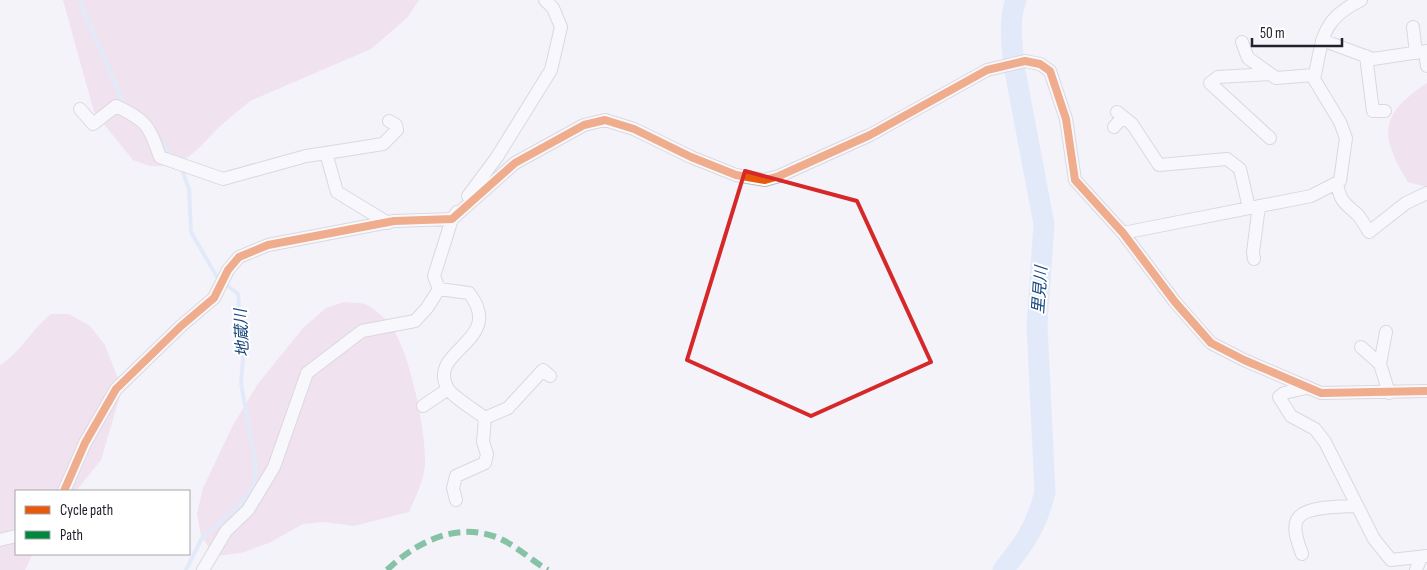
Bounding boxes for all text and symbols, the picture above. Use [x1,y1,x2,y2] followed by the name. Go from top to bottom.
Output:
[1252,15,1342,47] scale bar
[1260,24,1285,43] text: 50 m
[1029,264,1052,315] water label: 里見川
[232,306,253,357] water label: 地蔵川
[15,490,190,555] legend
[60,501,113,520] text: Cycle path
[60,526,83,545] text: Path

